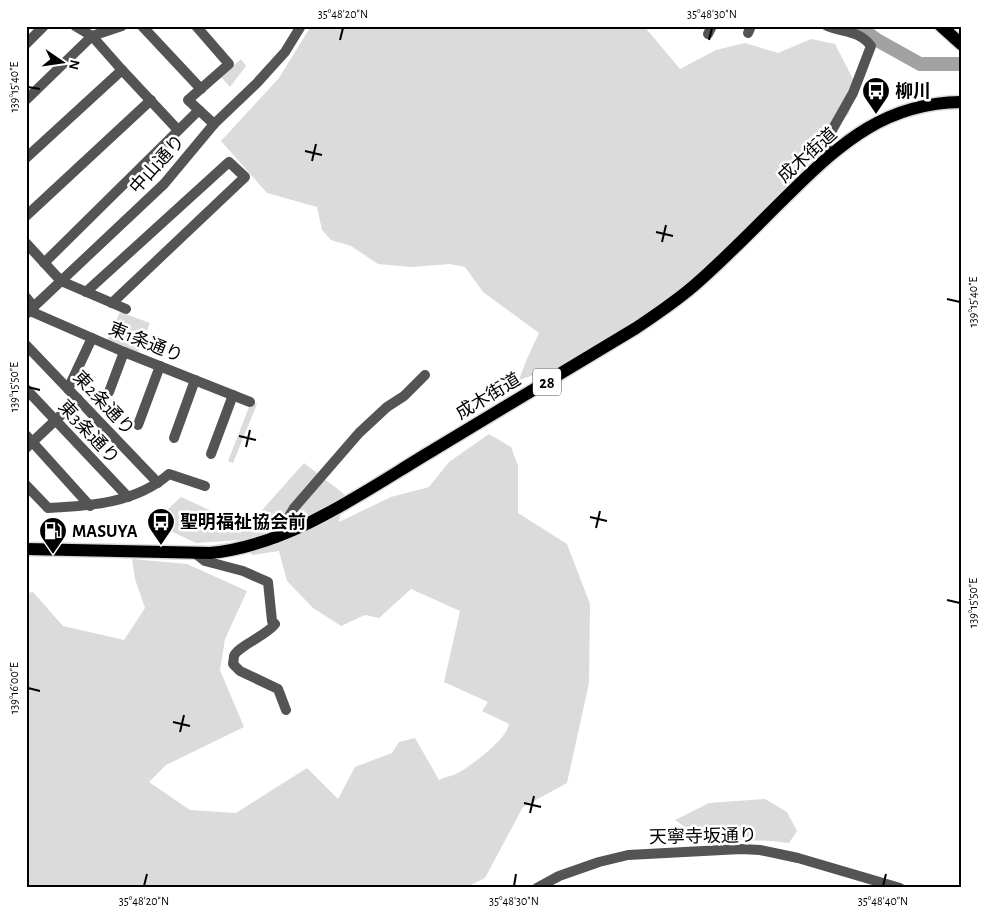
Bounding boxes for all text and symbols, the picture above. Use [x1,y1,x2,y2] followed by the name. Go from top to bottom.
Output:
[318,8,368,20] text: 35°48'20"N
[687,8,737,20] text: 35°48'30"N
[38,38,88,88] north arrow
[66,58,82,71] text: N
[8,61,20,112] text: 139°15'40"E
[861,76,891,115] bus stop icon: 柳川
[895,81,931,101] place label: 柳川
[774,123,840,187] street label: 成木街道
[126,131,189,197] street label: 中山通り
[967,276,979,327] text: 139°15'40"E
[106,319,186,366] street label: 東1条通り
[8,362,20,412] text: 139°15'50"E
[69,368,138,439] street label: 東2条通り
[533,368,561,396] road number: 28
[452,369,524,423] street label: 成木街道
[55,397,123,468] street label: 東3条通り
[146,507,176,546] bus stop icon: 聖明福祉協会前
[180,512,306,532] place label: 聖明福祉協会前
[38,516,68,555] fuel station icon: MASUYA
[72,523,138,541] place label: MASUYA
[967,578,979,628] text: 139°15'50"E
[8,662,20,714] text: 139°16'00"E
[649,826,757,847] street label: 天寧寺坂通り
[119,895,169,907] text: 35°48'20"N
[489,895,539,907] text: 35°48'30"N
[858,895,908,907] text: 35°48'40"N

